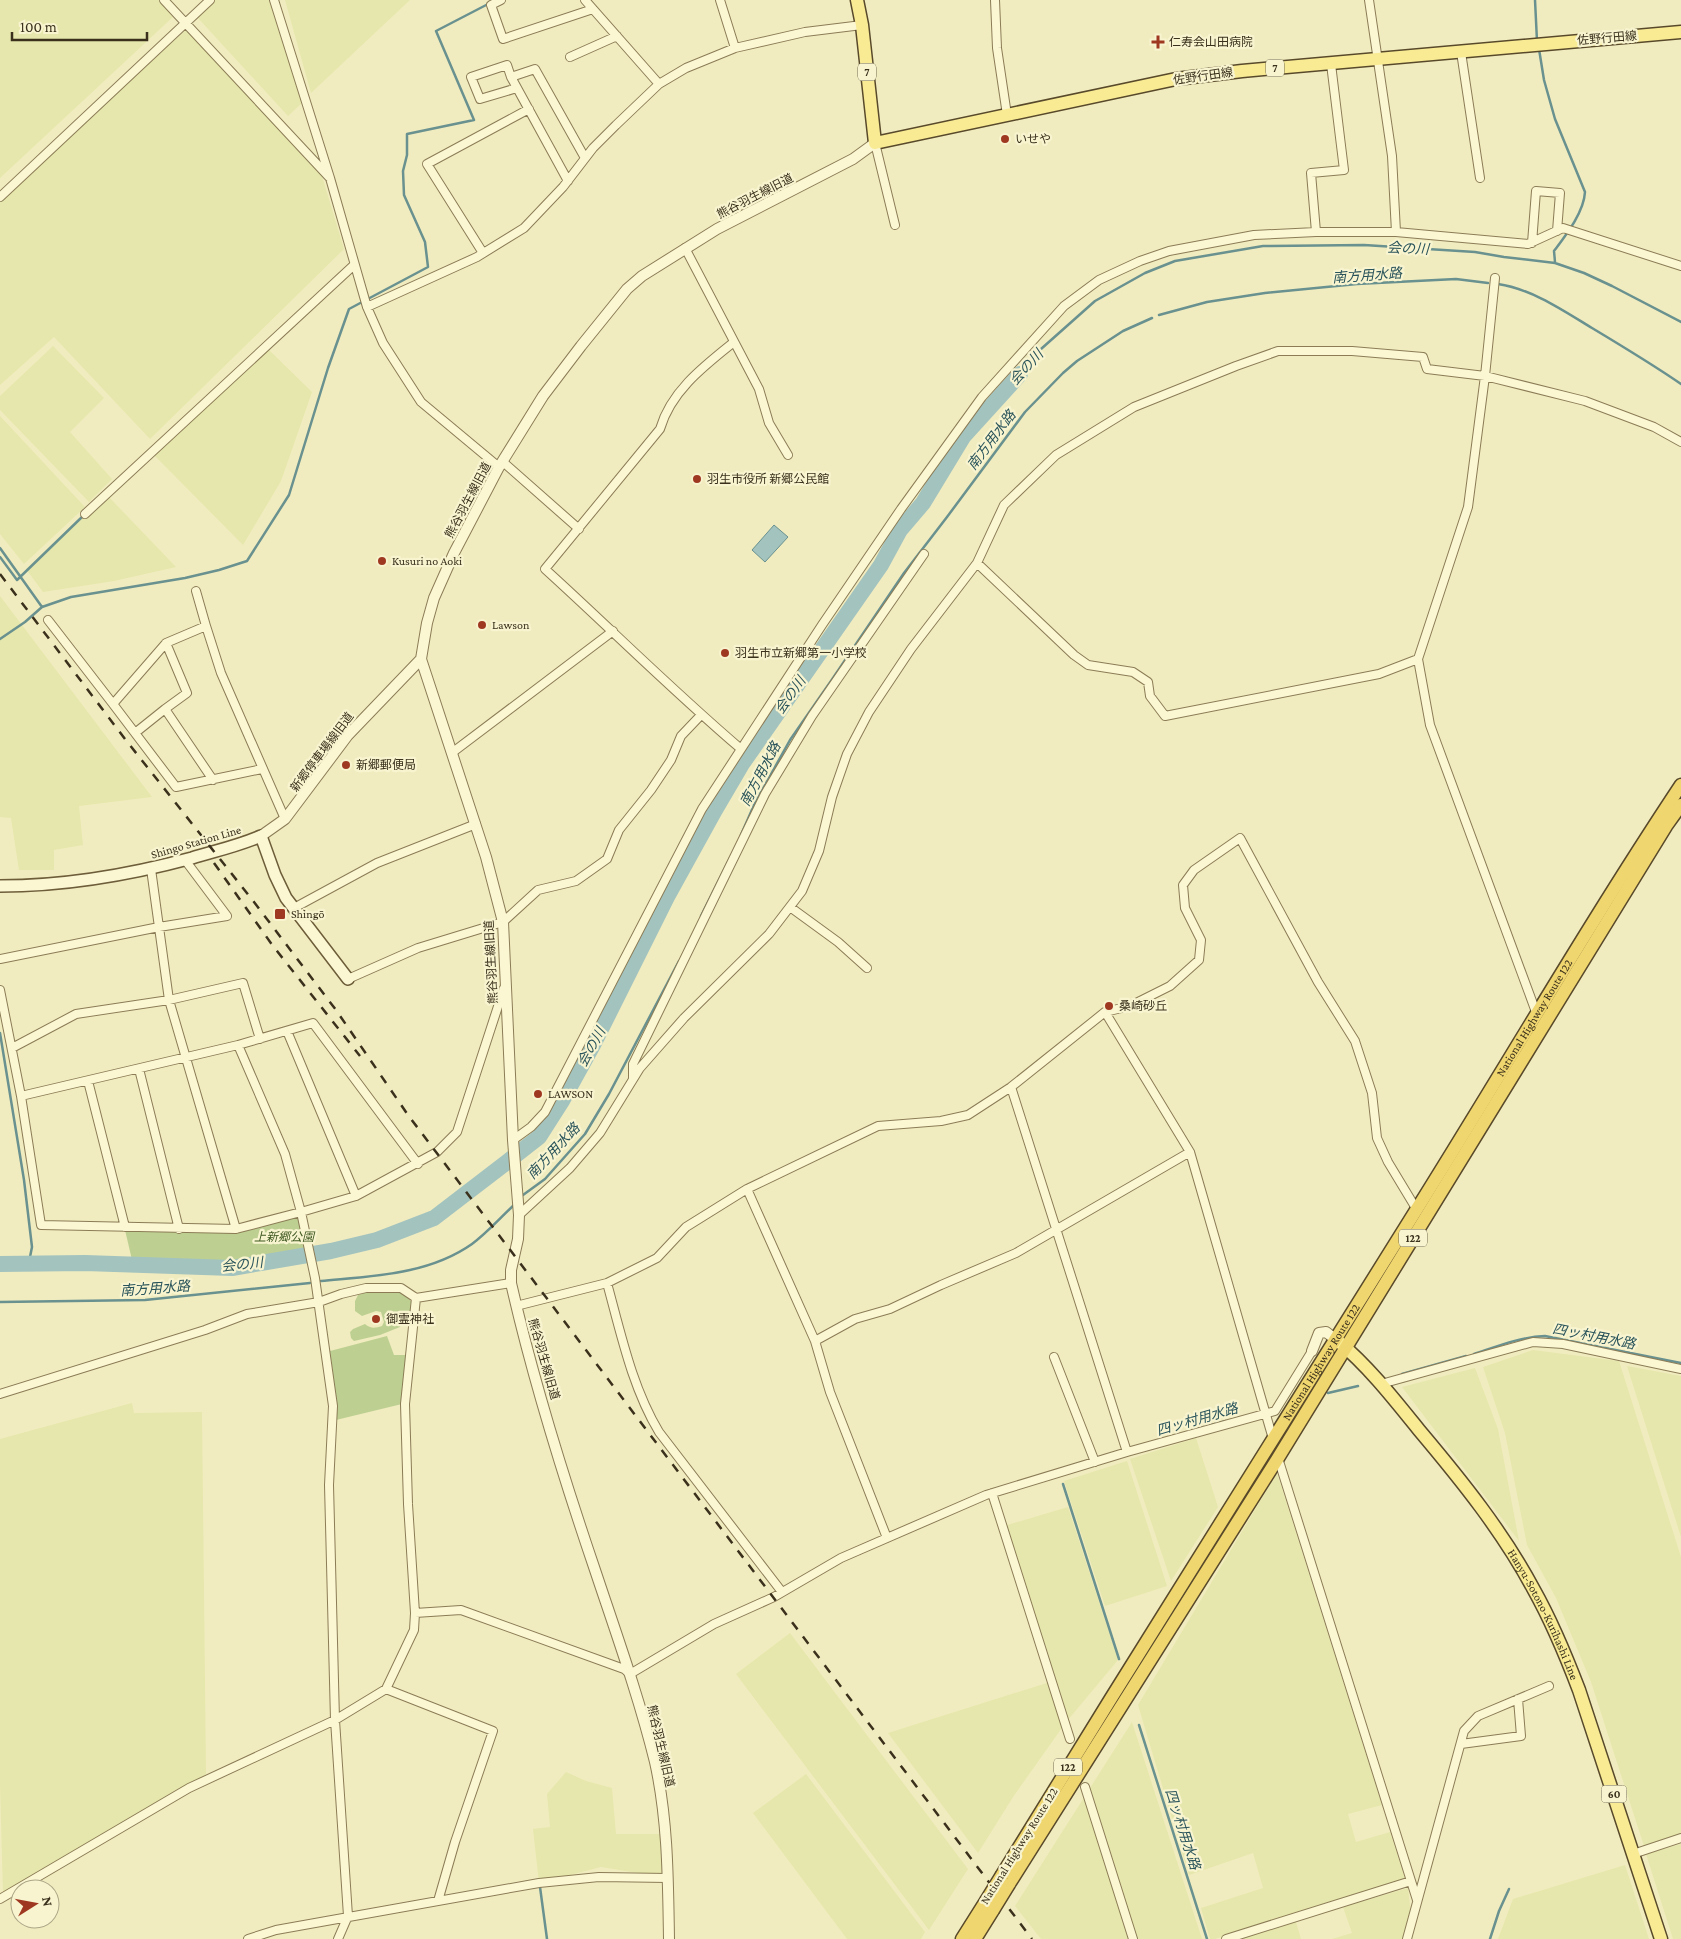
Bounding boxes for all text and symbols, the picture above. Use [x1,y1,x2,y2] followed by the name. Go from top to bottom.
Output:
[12,10,148,42] scale bar
[20,19,57,35] text: 100 m
[1576,28,1638,48] street label: 佐野行田線
[1151,35,1165,49] marker: 仁寿会山田病院
[1169,35,1253,49] place label: 仁寿会山田病院
[1266,59,1284,76] road number: 7
[858,64,876,80] road number: 7
[1172,65,1234,87] street label: 佐野行田線
[1015,132,1051,146] place label: いせや
[999,133,1011,145] marker: いせや
[714,171,796,221] street label: 熊谷羽生線旧道
[1387,239,1431,257] water label: 会の川
[1332,265,1403,285] water label: 南方用水路
[1006,345,1047,388] water label: 会の川
[964,406,1019,473] water label: 南方用水路
[442,460,494,540] street label: 熊谷羽生線旧道
[707,472,829,486] place label: 羽生市役所 新郷公民館
[691,473,703,485] marker: 羽生市役所 新郷公民館
[392,554,462,568] place label: Kusuri no Aoki
[376,555,388,567] marker: Kusuri no Aoki
[492,618,530,632] place label: Lawson
[476,619,488,631] marker: Lawson
[735,646,867,660] place label: 羽生市立新郷第一小学校
[719,647,731,659] marker: 羽生市立新郷第一小学校
[771,672,810,717] water label: 会の川
[288,709,356,795] street label: 新郷停車場線旧道
[737,738,784,809] water label: 南方用水路
[356,758,416,772] place label: 新郷郵便局
[340,759,352,771] marker: 新郷郵便局
[149,822,243,862] street label: Shingo Station Line
[273,907,287,921] marker: Shingō
[291,907,324,921] place label: Shingō
[482,920,500,1004] street label: 熊谷羽生線旧道
[1493,956,1576,1079] street label: National Highway Route 122
[1119,999,1167,1013] place label: 桑崎砂丘
[1103,1000,1115,1012] marker: 桑崎砂丘
[574,1023,609,1069] water label: 会の川
[548,1087,593,1101] place label: LAWSON
[532,1088,544,1100] marker: LAWSON
[523,1119,583,1182] water label: 南方用水路
[254,1230,316,1244] park label: 上新郷公園
[1399,1230,1427,1246] road number: 122
[220,1254,266,1274] water label: 会の川
[120,1278,191,1298] water label: 南方用水路
[1279,1301,1363,1423] street label: National Highway Route 122
[386,1312,434,1326] place label: 御霊神社
[370,1313,382,1325] marker: 御霊神社
[526,1317,562,1401] street label: 熊谷羽生線旧道
[1551,1320,1638,1352] water label: 四ッ村用水路
[1154,1399,1241,1438] water label: 四ッ村用水路
[1505,1546,1581,1682] street label: Hanyu-Sotono-Kurihashi Line
[645,1703,677,1789] street label: 熊谷羽生線旧道
[1054,1758,1082,1775] road number: 122
[977,1785,1061,1907] street label: National Highway Route 122
[1602,1786,1626,1802] road number: 60
[1162,1787,1204,1872] water label: 四ッ村用水路
[10,1879,60,1929] north arrow
[39,1895,57,1908] text: N

